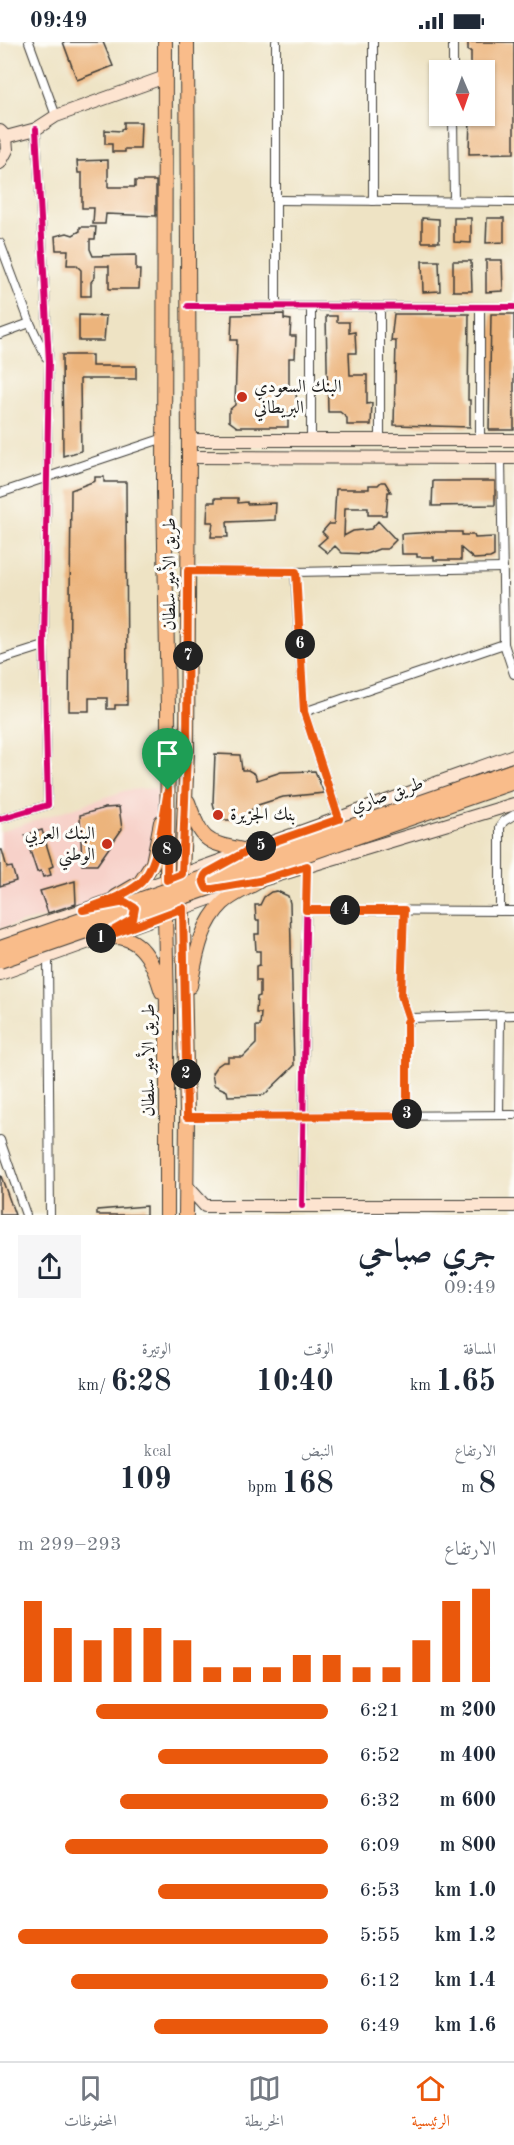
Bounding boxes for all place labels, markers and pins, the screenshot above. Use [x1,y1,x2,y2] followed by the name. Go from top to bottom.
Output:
[254,378,342,422] place label: البنك السعودي البريطاني
[235,390,249,404] marker: البنك السعودي البريطاني
[285,629,315,659] pin: 6
[173,641,203,671] pin: 7
[142,728,193,790] pin
[230,806,295,826] place label: بنك الجزيرة
[211,808,225,822] marker: بنك الجزيرة
[25,825,95,871] place label: البنك العربي الوطني
[246,831,276,861] pin: 5
[152,835,182,865] pin: 8
[100,837,114,851] marker: البنك العربي الوطني
[330,895,360,925] pin: 4
[86,923,116,953] pin: 1
[171,1059,201,1089] pin: 2
[392,1099,422,1129] pin: 3

